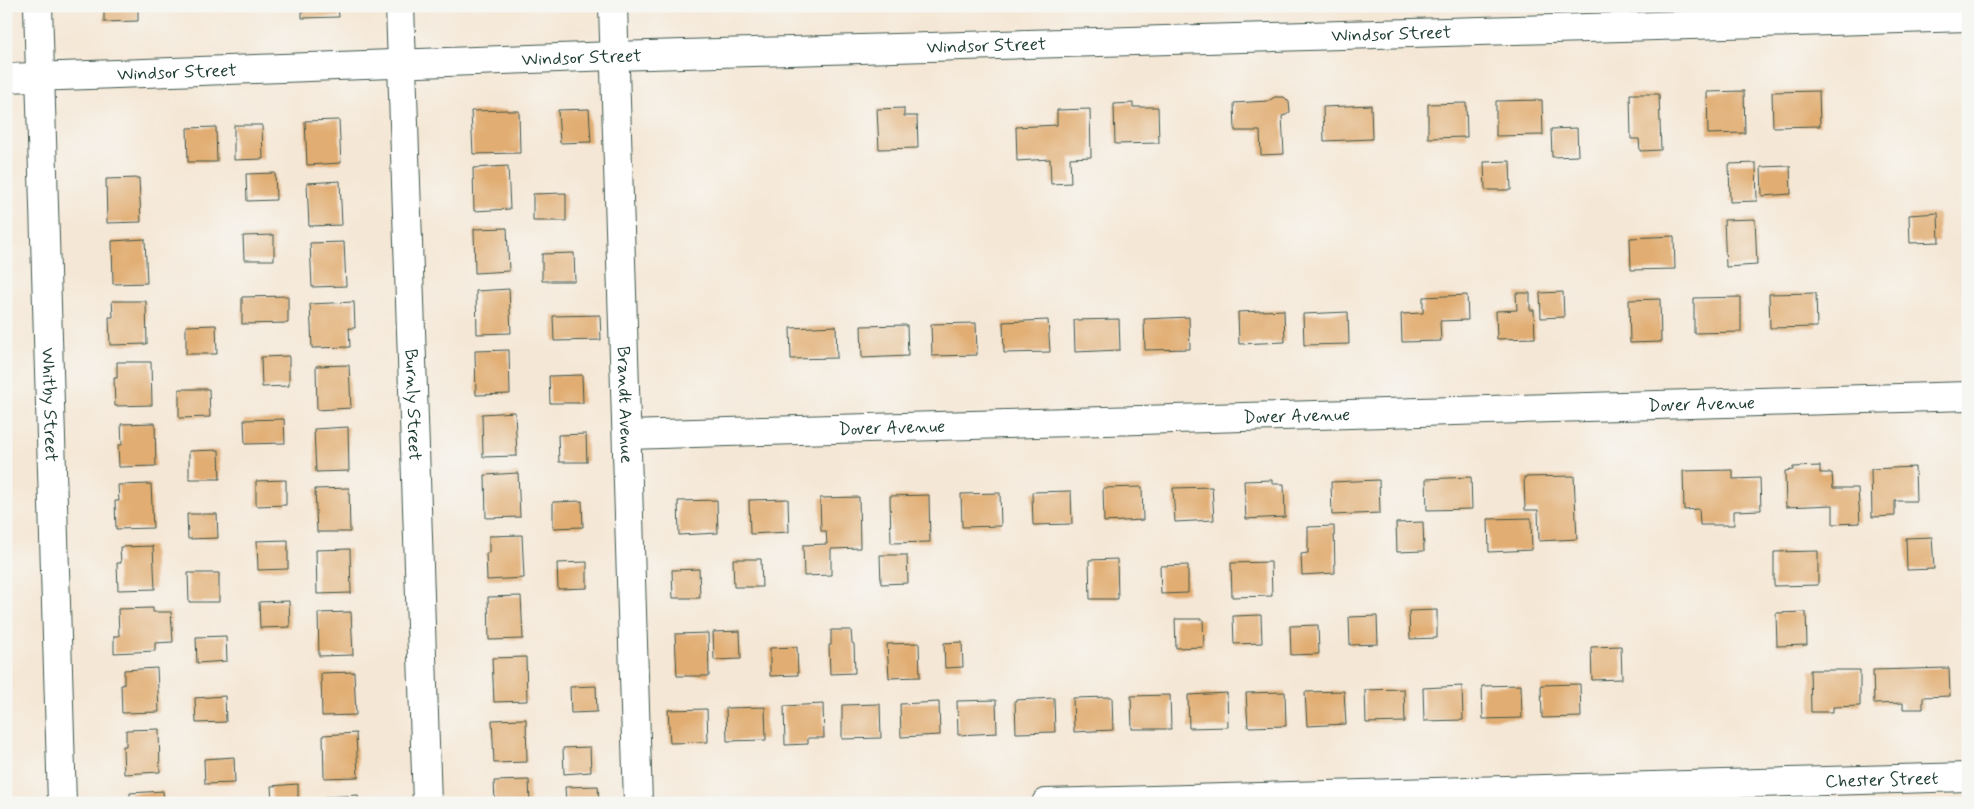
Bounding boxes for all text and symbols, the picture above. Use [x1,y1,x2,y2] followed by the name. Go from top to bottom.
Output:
[1331,21,1452,48] street label: Windsor Street
[926,33,1047,60] street label: Windsor Street
[521,44,642,72] street label: Windsor Street
[117,59,237,87] street label: Windsor Street
[611,346,638,464] street label: Brandt Avenue
[35,347,63,462] street label: Whitby Street
[399,348,426,461] street label: Burnly Street
[1648,391,1755,418] street label: Dover Avenue
[1243,403,1350,430] street label: Dover Avenue
[838,415,946,442] street label: Dover Avenue
[1825,767,1939,794] street label: Chester Street

